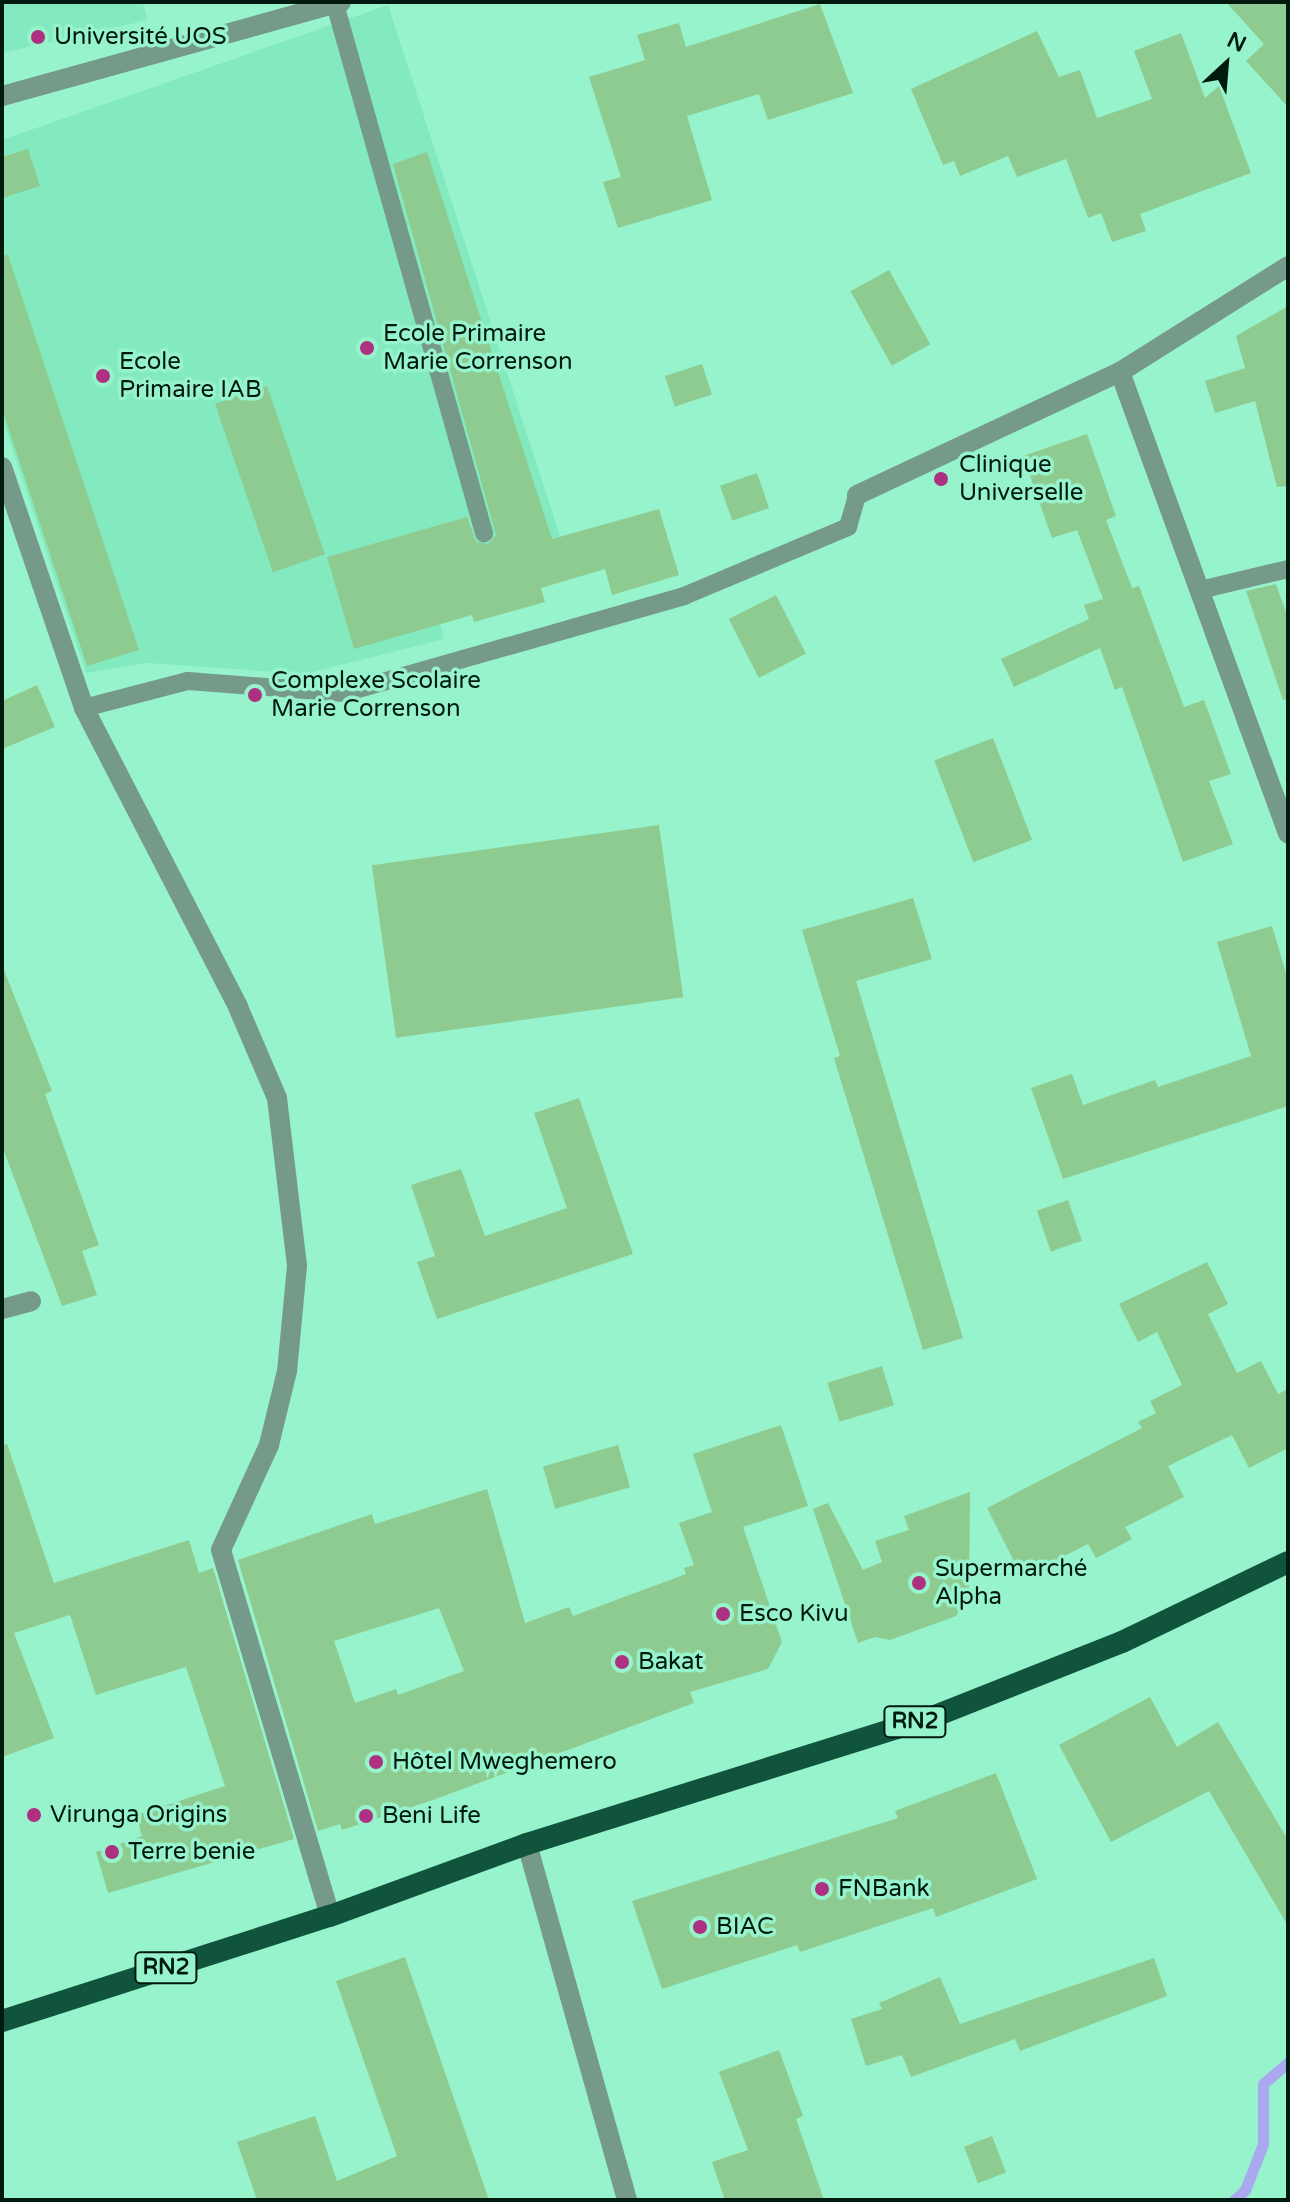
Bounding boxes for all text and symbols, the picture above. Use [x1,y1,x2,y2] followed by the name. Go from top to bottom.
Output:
[54,23,226,51] place label: Université UOS
[1186,24,1266,104] north arrow
[1223,27,1250,58] text: N
[29,28,47,46] marker: Université UOS
[383,320,573,376] place label: Ecole Primaire Marie Correnson
[358,339,376,357] marker: Ecole Primaire Marie Correnson
[119,348,262,404] place label: Ecole Primaire IAB
[94,367,112,385] marker: Ecole Primaire IAB
[959,451,1083,507] place label: Clinique Universelle
[930,468,952,490] marker: Clinique Universelle
[271,667,481,723] place label: Complexe Scolaire Marie Correnson
[246,686,264,704] marker: Complexe Scolaire Marie Correnson
[935,1555,1087,1611] place label: Supermarché Alpha
[910,1574,928,1592] marker: Supermarché Alpha
[739,1600,849,1628] place label: Esco Kivu
[714,1605,732,1623] marker: Esco Kivu
[638,1648,703,1676] place label: Bakat
[613,1653,631,1671] marker: Bakat
[883,1704,947,1740] road number: RN2
[392,1748,617,1776] place label: Hôtel Mweghemero
[367,1753,385,1771] marker: Hôtel Mweghemero
[50,1801,227,1829] place label: Virunga Origins
[382,1802,481,1830] place label: Beni Life
[25,1806,43,1824] marker: Virunga Origins
[357,1807,375,1825] marker: Beni Life
[128,1838,255,1866] place label: Terre benie
[103,1843,121,1861] marker: Terre benie
[838,1875,930,1903] place label: FNBank
[813,1880,831,1898] marker: FNBank
[716,1913,774,1941] place label: BIAC
[691,1918,709,1936] marker: BIAC
[134,1950,198,1986] road number: RN2

